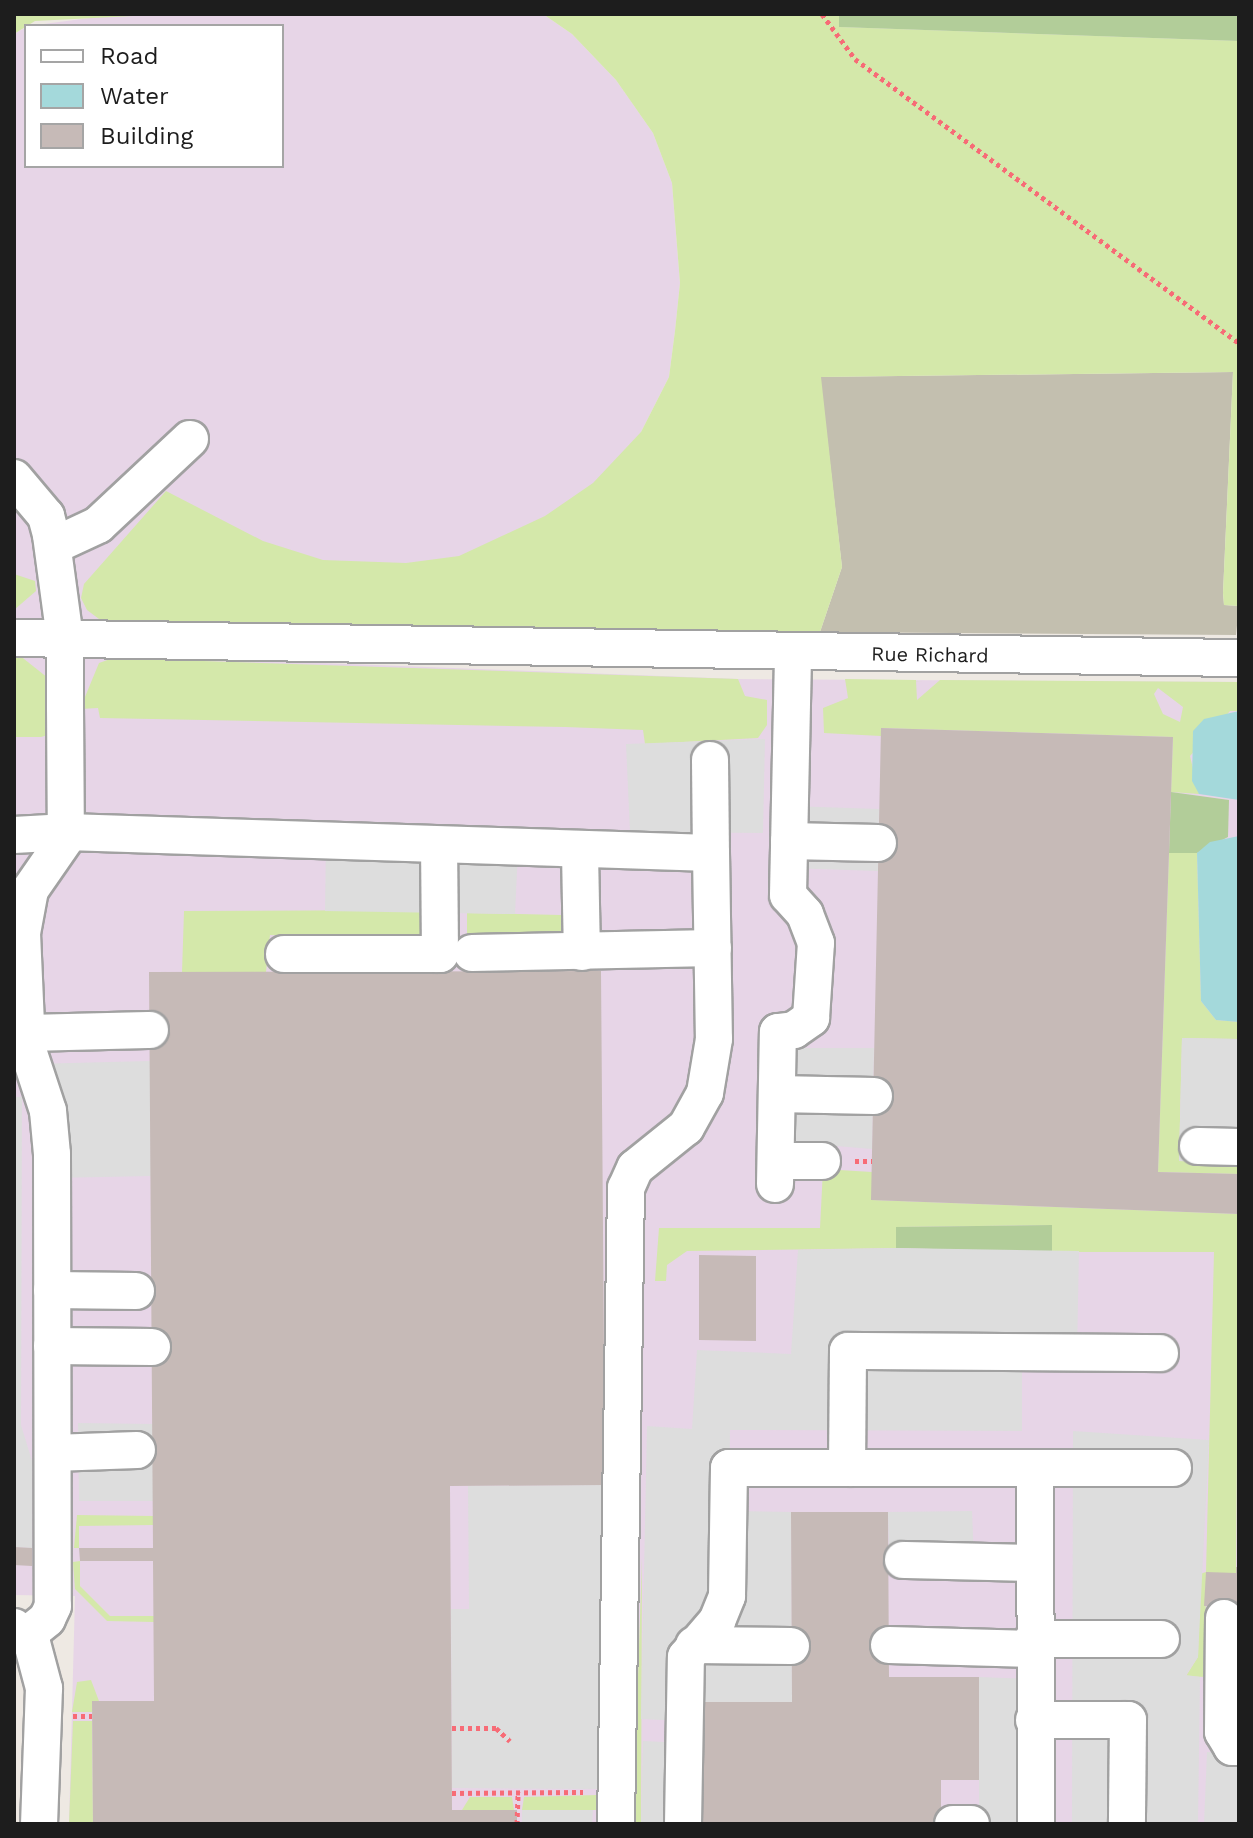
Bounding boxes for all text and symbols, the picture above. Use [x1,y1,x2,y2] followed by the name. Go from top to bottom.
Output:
[24,24,284,168] legend
[100,42,159,70] text: Road
[100,82,169,110] text: Water
[100,122,193,150] text: Building
[871,642,989,668] street label: Rue Richard

